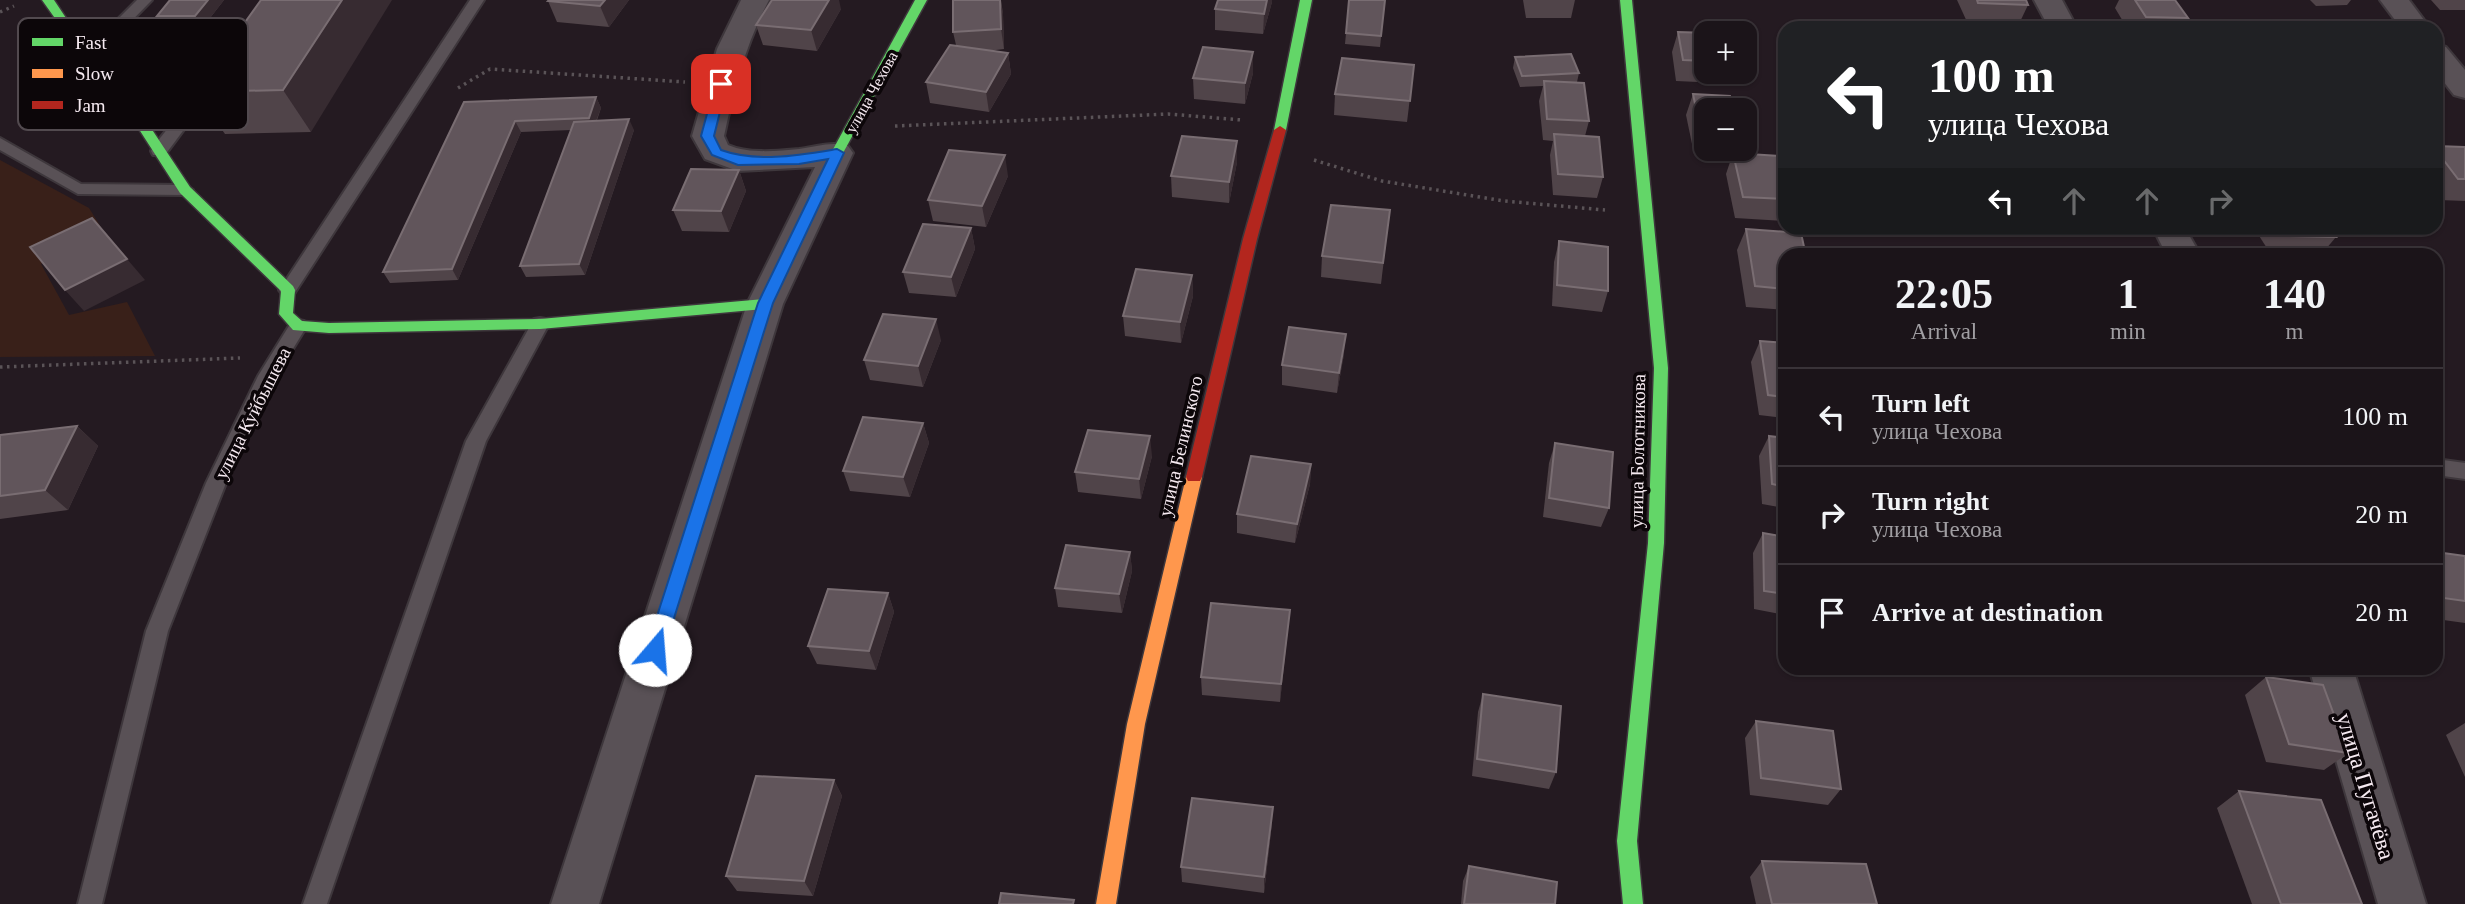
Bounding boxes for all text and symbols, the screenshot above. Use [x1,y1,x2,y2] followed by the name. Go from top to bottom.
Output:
[18,18,248,130] legend
[1694,21,1757,161] map controls
[1694,21,1757,84] button: +
[75,32,107,53] text: Fast
[842,48,902,136] street label: улица Чехова
[1928,48,2055,103] text: 100 m
[1813,49,1904,140] icon: left
[691,54,751,114] pin
[75,63,114,84] text: Slow
[702,65,740,103] icon: arrive
[75,95,106,116] text: Jam
[1694,98,1757,161] button: −
[1928,106,2109,142] text: улица Чехова
[1982,182,2020,220] icon: left
[2055,182,2093,220] icon: ahead
[2128,182,2166,220] icon: ahead
[2201,182,2239,220] icon: right
[1895,271,1993,317] text: 22:05
[2117,271,2138,317] text: 1
[2263,271,2326,317] text: 140
[1911,319,1977,344] text: Arrival
[2110,319,2146,344] text: min
[2285,319,2303,344] text: m
[210,343,295,483] street label: улица Куйбышева
[1626,373,1649,528] street label: улица Болотникова
[1154,374,1207,519] street label: улица Белинского
[1872,389,1970,418] text: Turn left
[1813,398,1851,436] icon: left
[2342,402,2408,431] text: 100 m
[1872,419,2002,444] text: улица Чехова
[1872,487,1989,516] text: Turn right
[1813,496,1851,534] icon: right
[2355,500,2408,529] text: 20 m
[1872,517,2002,542] text: улица Чехова
[1813,594,1851,632] icon: arrive
[1872,598,2103,627] text: Arrive at destination
[2355,598,2408,627] text: 20 m
[618,613,692,687] position arrow
[2331,710,2400,862] street label: улица Пугачёва

